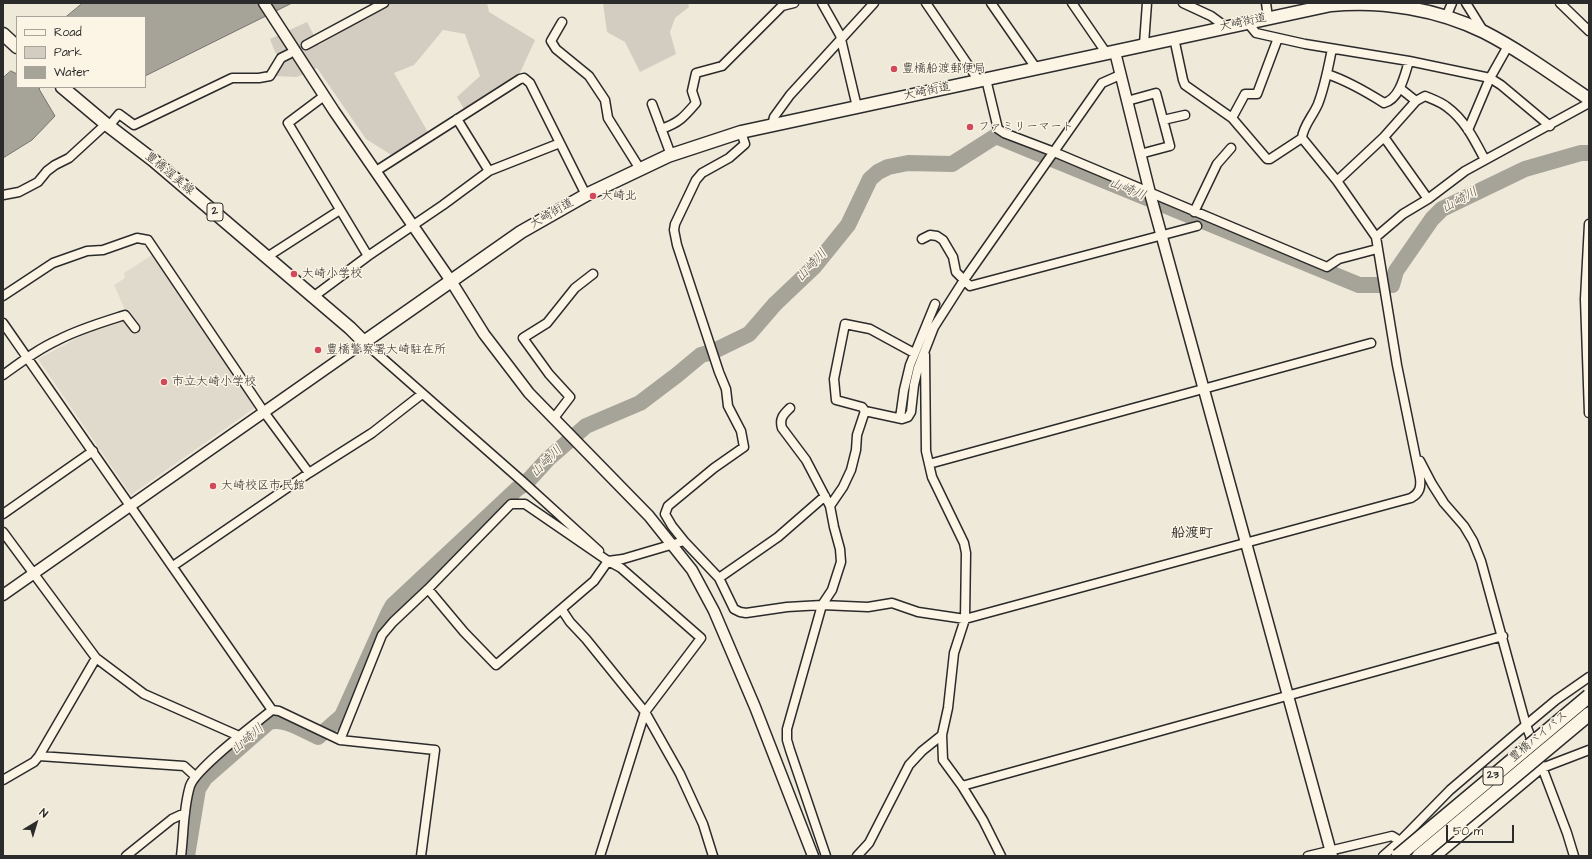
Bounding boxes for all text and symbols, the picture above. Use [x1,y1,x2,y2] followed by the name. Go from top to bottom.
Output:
[1218,11,1268,35] street label: 大崎街道
[16,16,146,88] legend
[54,24,82,41] text: Road
[54,44,82,61] text: Park
[902,62,986,76] place label: 豊橋船渡郵便局
[54,64,89,81] text: Water
[889,64,899,74] marker: 豊橋船渡郵便局
[902,80,952,104] street label: 大崎街道
[978,120,1074,134] place label: ファミリーマート
[965,122,975,132] marker: ファミリーマート
[141,149,197,199] street label: 豊橋渥美線
[1106,175,1148,205] water label: 山崎川
[1439,185,1481,217] water label: 山崎川
[601,189,637,203] place label: 大崎北
[588,191,598,201] marker: 大崎北
[528,196,576,232] street label: 大崎街道
[207,203,223,221] road number: 2
[793,246,831,286] water label: 山崎川
[302,267,362,281] place label: 大崎小学校
[289,269,299,279] marker: 大崎小学校
[326,343,446,357] place label: 豊橋警察署大崎駐在所
[313,345,323,355] marker: 豊橋警察署大崎駐在所
[172,375,256,389] place label: 市立大崎小学校
[159,377,169,387] marker: 市立大崎小学校
[528,443,566,481] water label: 山崎川
[221,479,305,493] place label: 大崎校区市民館
[208,481,218,491] marker: 大崎校区市民館
[1171,526,1213,542] district label: 船渡町
[1507,708,1571,766] street label: 豊橋バイパス
[228,721,268,759] water label: 山崎川
[1483,767,1503,785] road number: 23
[16,803,56,843] north arrow
[36,805,51,821] text: N
[1448,817,1516,843] scale bar
[1453,823,1483,840] text: 50 m

